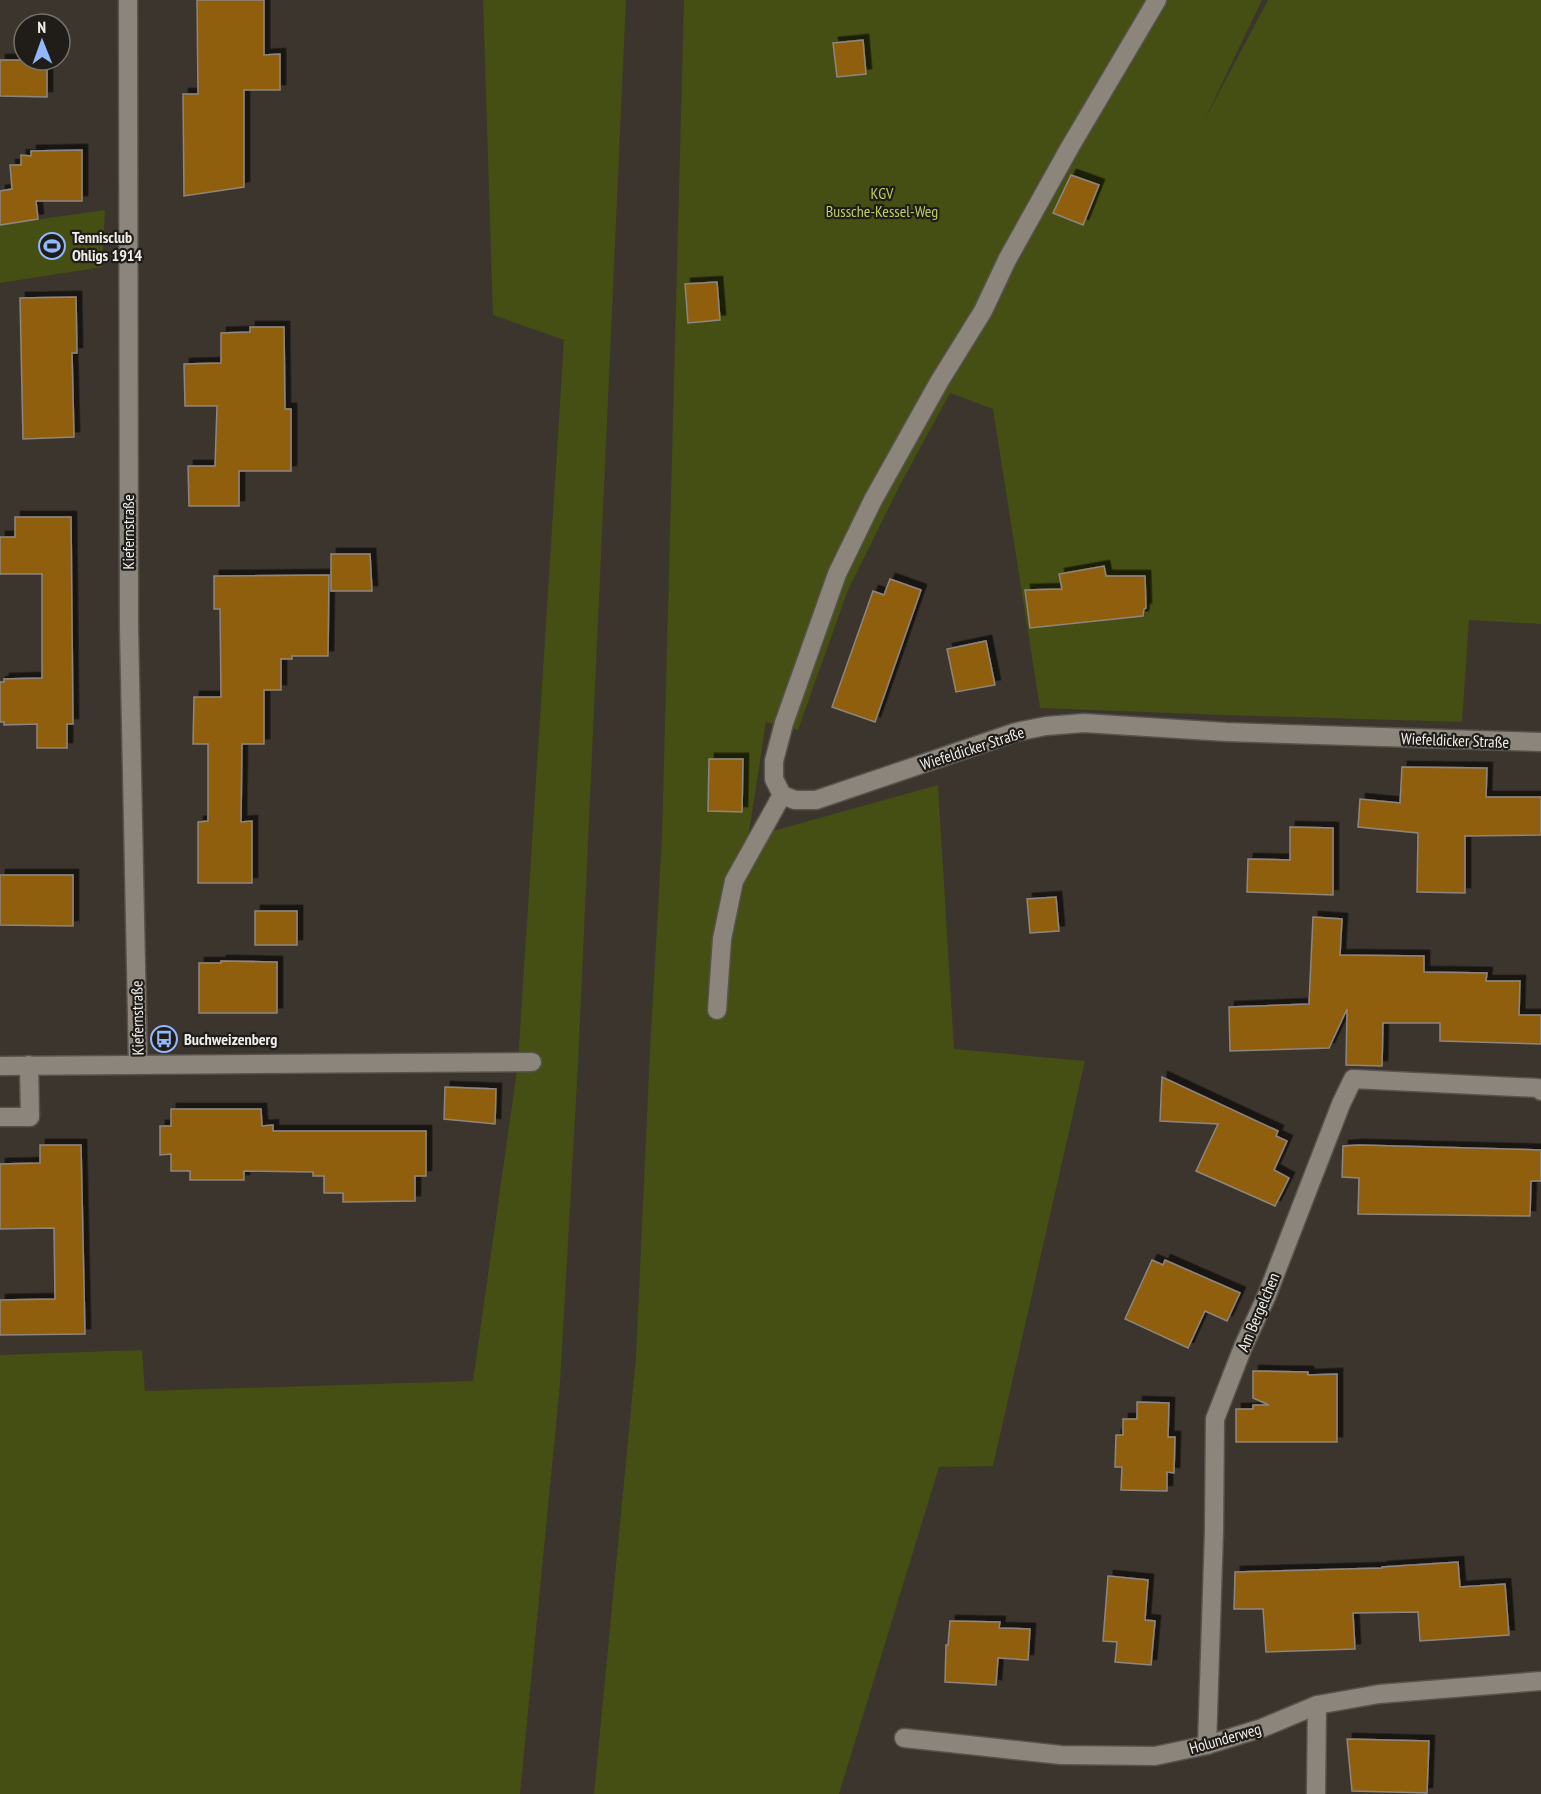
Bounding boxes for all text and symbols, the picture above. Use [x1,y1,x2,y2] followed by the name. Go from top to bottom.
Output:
[12,12,72,72] north arrow
[37,17,46,37] text: N
[826,183,938,221] park label: KGV Bussche-Kessel-Weg
[72,227,142,265] place label: Tennisclub Ohligs 1914
[37,231,67,261] sports icon: Tennisclub Ohligs 1914
[118,495,138,569] street label: Kiefernstraße
[917,722,1027,774] street label: Wiefeldicker Straße
[1401,728,1509,752] street label: Wiefeldicker Straße
[126,980,148,1056] street label: Kiefernstraße
[149,1024,179,1054] bus stop icon: Buchweizenberg
[184,1029,277,1049] place label: Buchweizenberg
[1232,1270,1284,1354] street label: Am Bergelchen
[1187,1718,1263,1758] street label: Holunderweg

